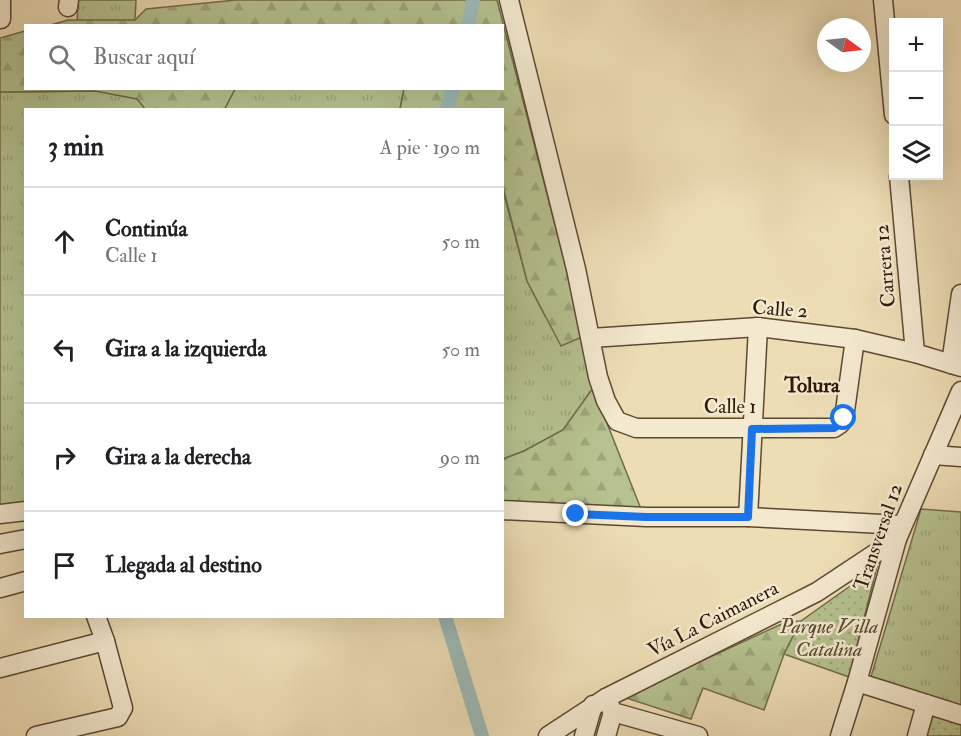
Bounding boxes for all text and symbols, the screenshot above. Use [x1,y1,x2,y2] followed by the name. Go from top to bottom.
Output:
[817,18,871,72] north arrow
[889,18,943,180] map controls
[889,18,943,72] button: +
[24,24,504,90] search box
[45,41,78,74] icon: search
[93,43,195,71] text: Buscar aquí
[889,72,943,126] button: −
[889,126,943,180] button: layers
[48,131,104,163] text: 3 min
[380,135,480,160] text: A pie · 190 m
[105,215,188,243] text: Continúa
[869,223,901,309] street label: Carrera 12
[48,225,81,258] icon: ahead
[441,229,480,254] text: 50 m
[105,243,158,268] text: Calle 1
[751,295,809,323] street label: Calle 2
[48,333,81,366] icon: left
[105,335,266,363] text: Gira a la izquierda
[441,337,480,362] text: 50 m
[783,372,841,399] district label: Tolura
[704,394,756,419] street label: Calle 1
[830,404,856,430] route start
[48,441,81,474] icon: right
[105,443,251,471] text: Gira a la derecha
[440,445,480,470] text: 90 m
[848,480,908,594] street label: Transversal 12
[562,500,588,526] route end
[48,549,81,582] icon: arrive
[105,551,262,579] text: Llegada al destino
[643,575,783,663] street label: Vía La Caimanera
[779,614,878,662] park label: Parque Villa Catalina

